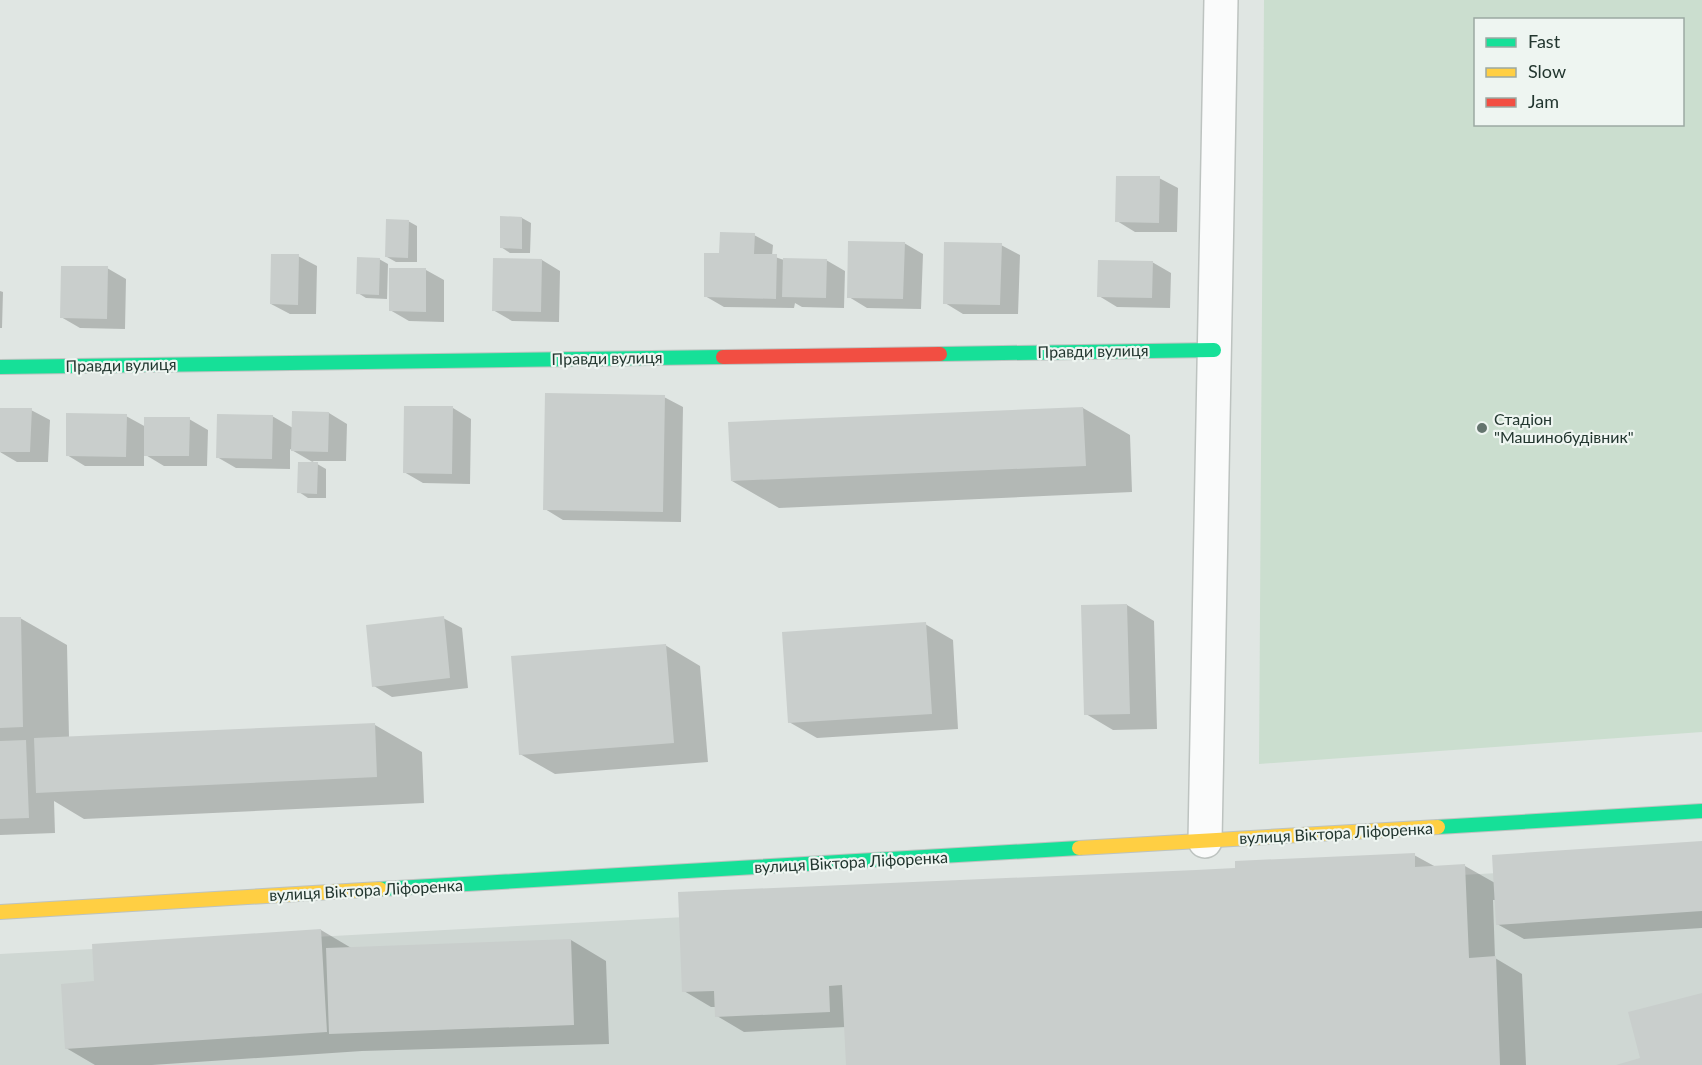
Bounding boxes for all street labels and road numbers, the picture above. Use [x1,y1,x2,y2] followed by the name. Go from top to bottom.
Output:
[1037,340,1149,361] street label: Правди вулиця
[551,347,663,368] street label: Правди вулиця
[65,354,177,375] street label: Правди вулиця
[1239,818,1433,847] street label: вулиця Віктора Ліфоренка
[754,847,948,876] street label: вулиця Віктора Ліфоренка
[269,875,463,904] street label: вулиця Віктора Ліфоренка

